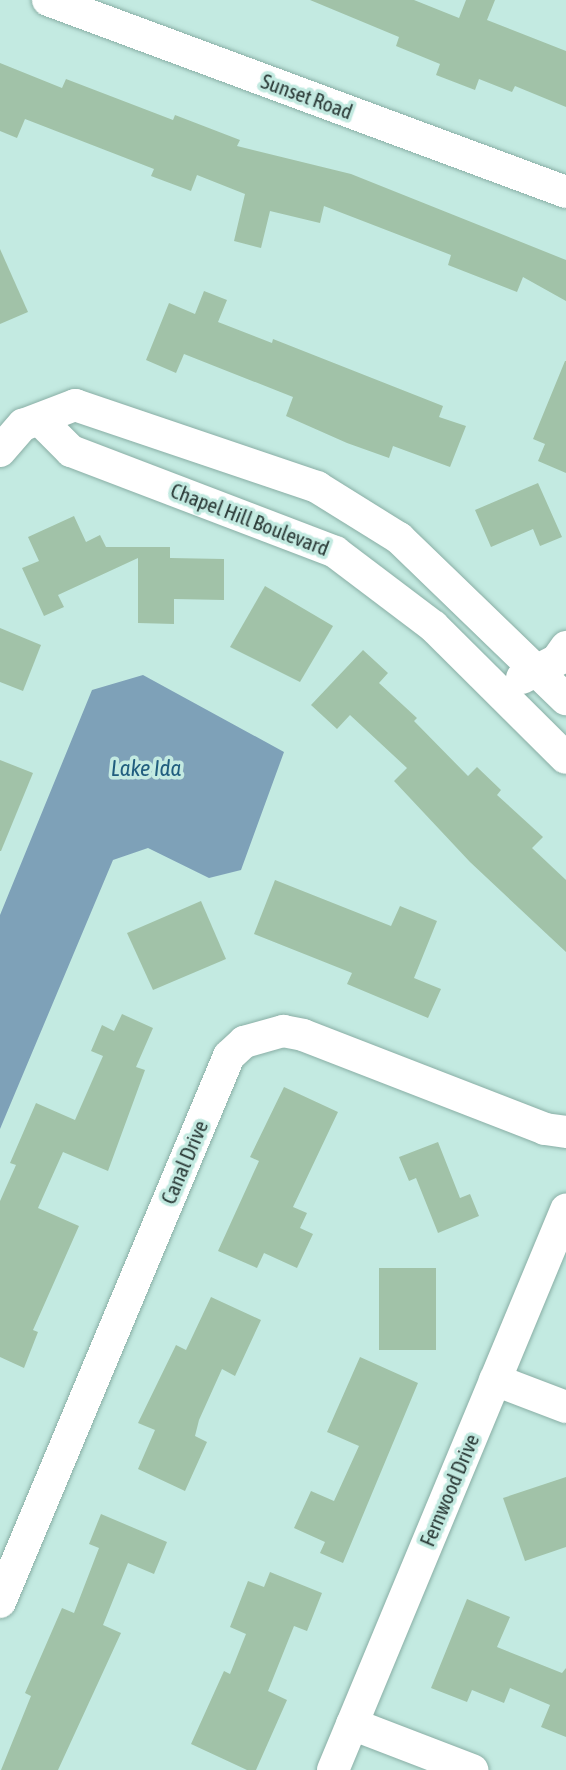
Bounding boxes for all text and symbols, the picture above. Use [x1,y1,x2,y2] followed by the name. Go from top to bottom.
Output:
[258,68,356,124] street label: Sunset Road
[167,477,333,561] street label: Chapel Hill Boulevard
[111,754,181,782] water label: Lake Ida
[155,1116,213,1208] street label: Canal Drive
[414,1430,484,1550] street label: Fernwood Drive

